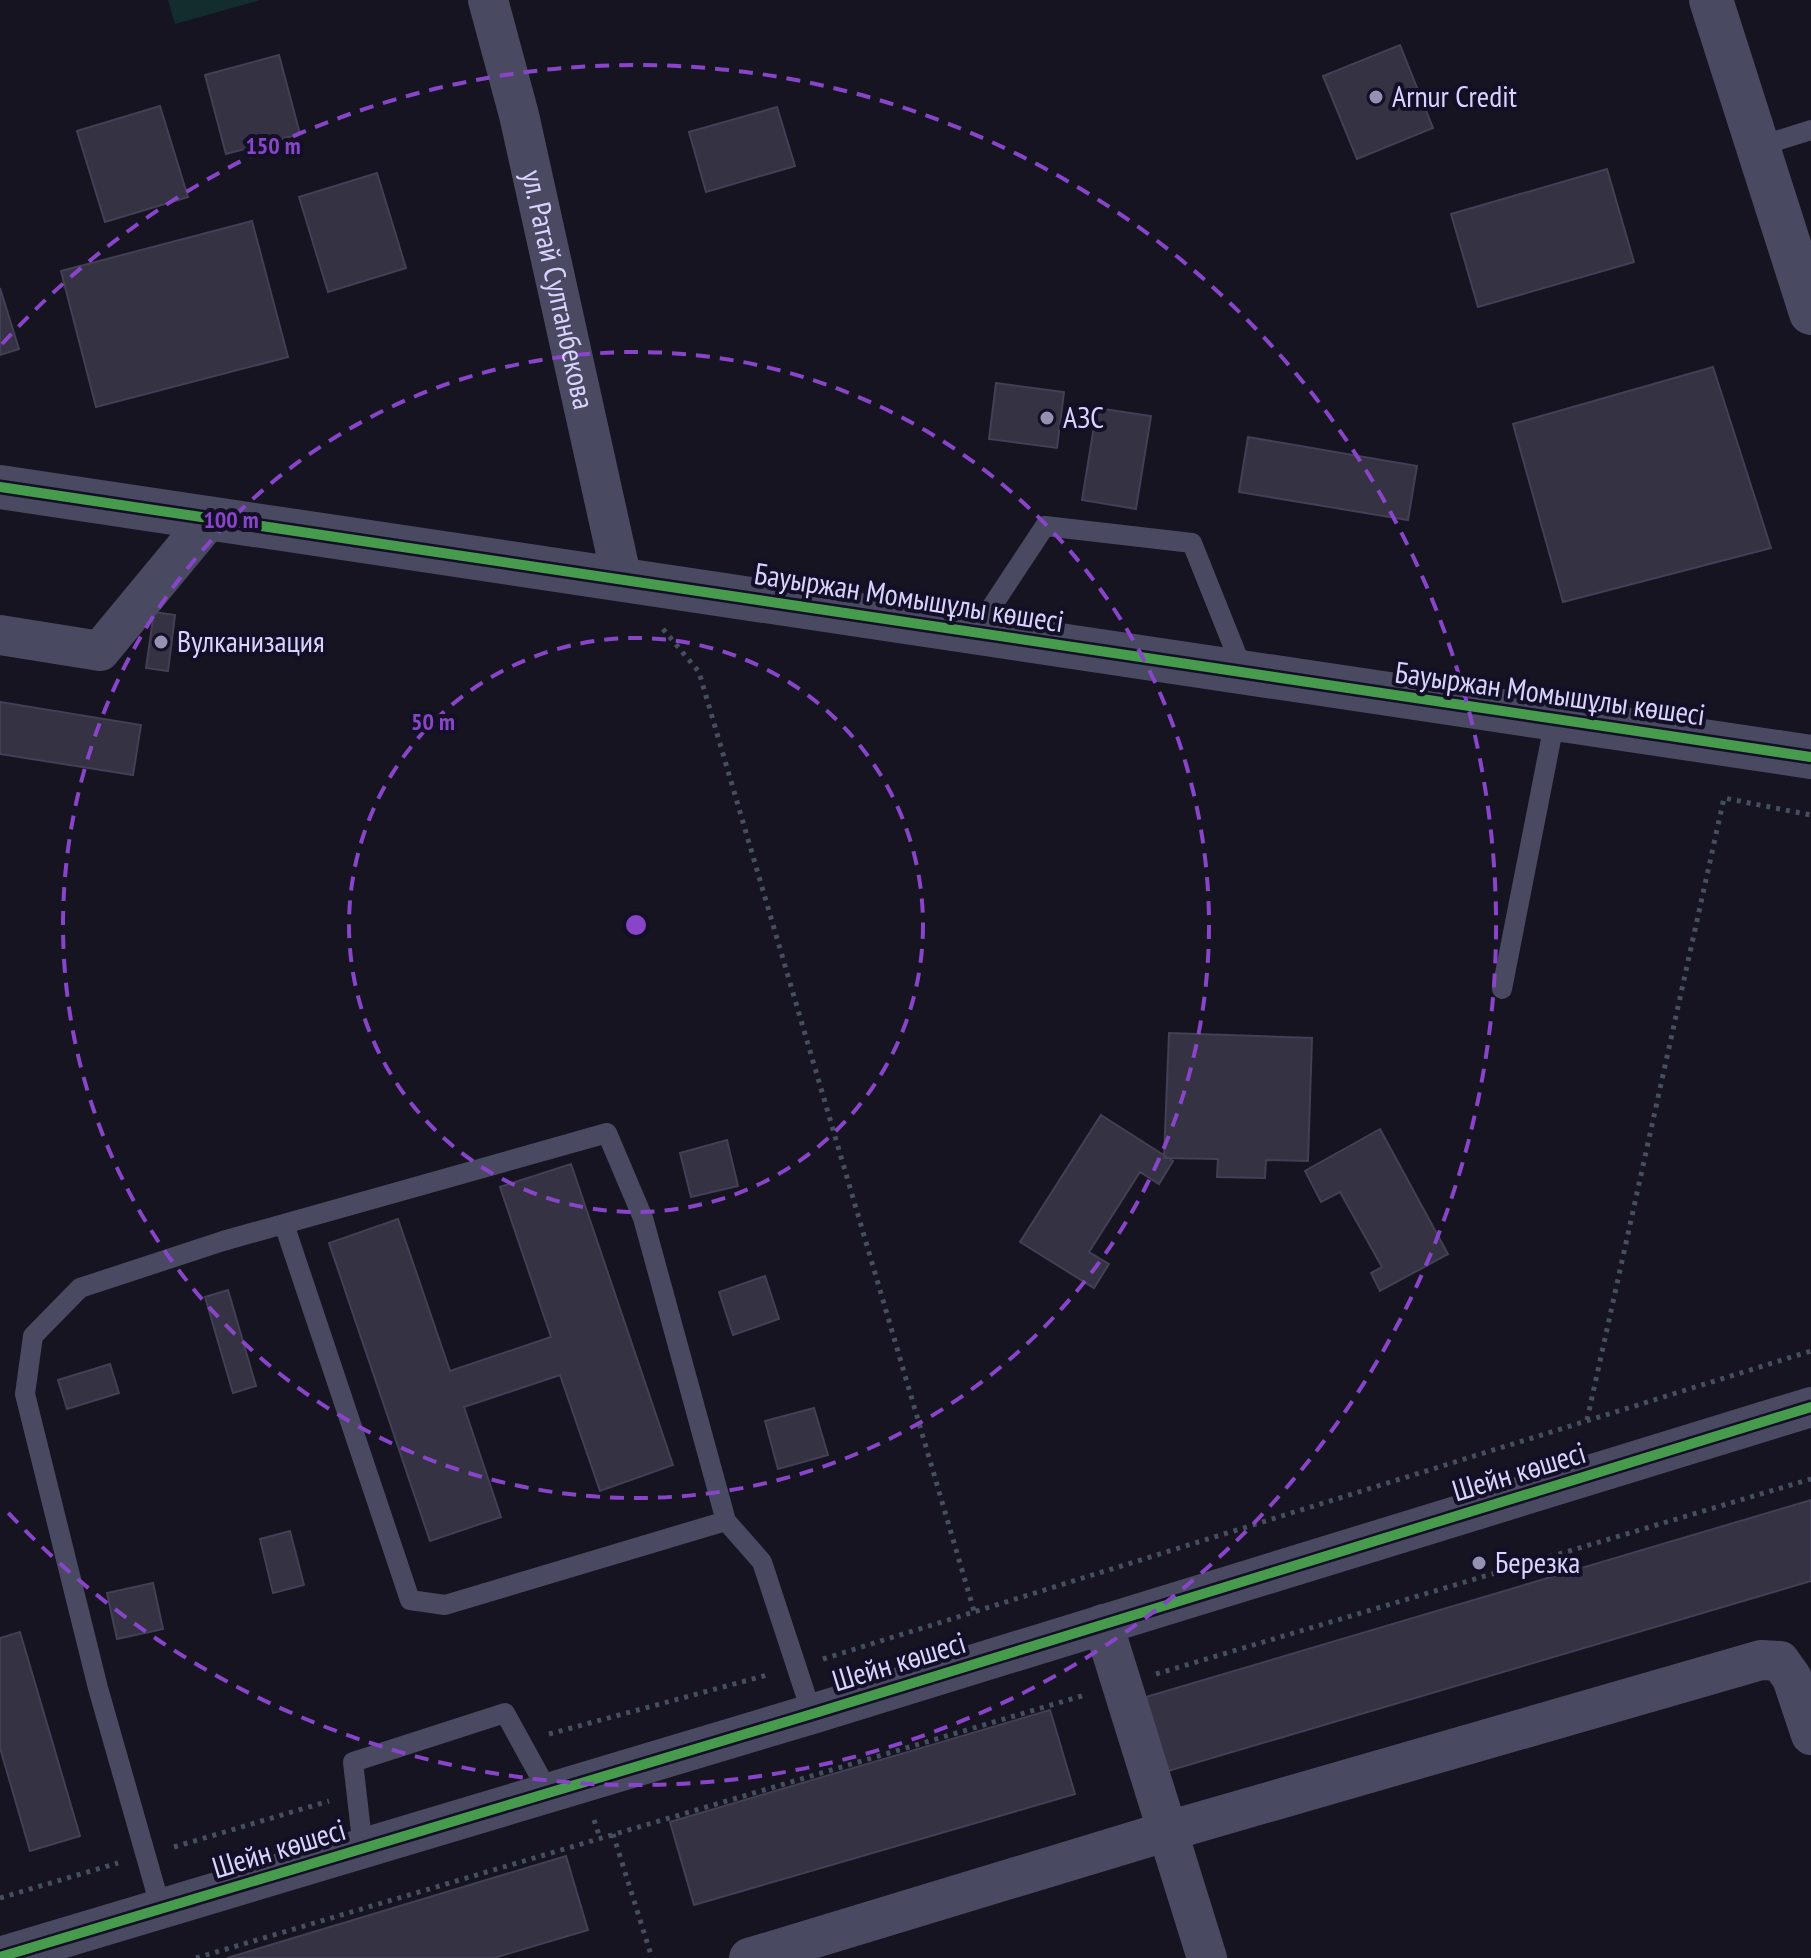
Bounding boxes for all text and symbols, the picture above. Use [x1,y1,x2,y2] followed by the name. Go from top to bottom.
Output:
[1392,76,1518,115] place label: Arnur Credit
[1367,88,1385,106] marker: Arnur Credit
[245,130,301,161] text: 150 m
[514,166,605,413] street label: ул. Ратай Султанбекова
[1063,397,1104,436] place label: АЗС
[1038,409,1056,427] marker: АЗС
[203,504,259,535] text: 100 m
[752,553,1067,640] street label: Бауыржан Момышұлы көшесі
[177,621,325,660] place label: Вулканизация
[152,633,170,651] marker: Вулканизация
[1393,651,1708,734] street label: Бауыржан Момышұлы көшесі
[411,706,455,737] text: 50 m
[622,911,650,939] centre of rings
[1447,1432,1590,1509] street label: Шейн көшесі
[1495,1542,1580,1581] place label: Березка
[1470,1554,1488,1572] marker: Березка
[827,1622,970,1699] street label: Шейн көшесі
[207,1809,350,1886] street label: Шейн көшесі

